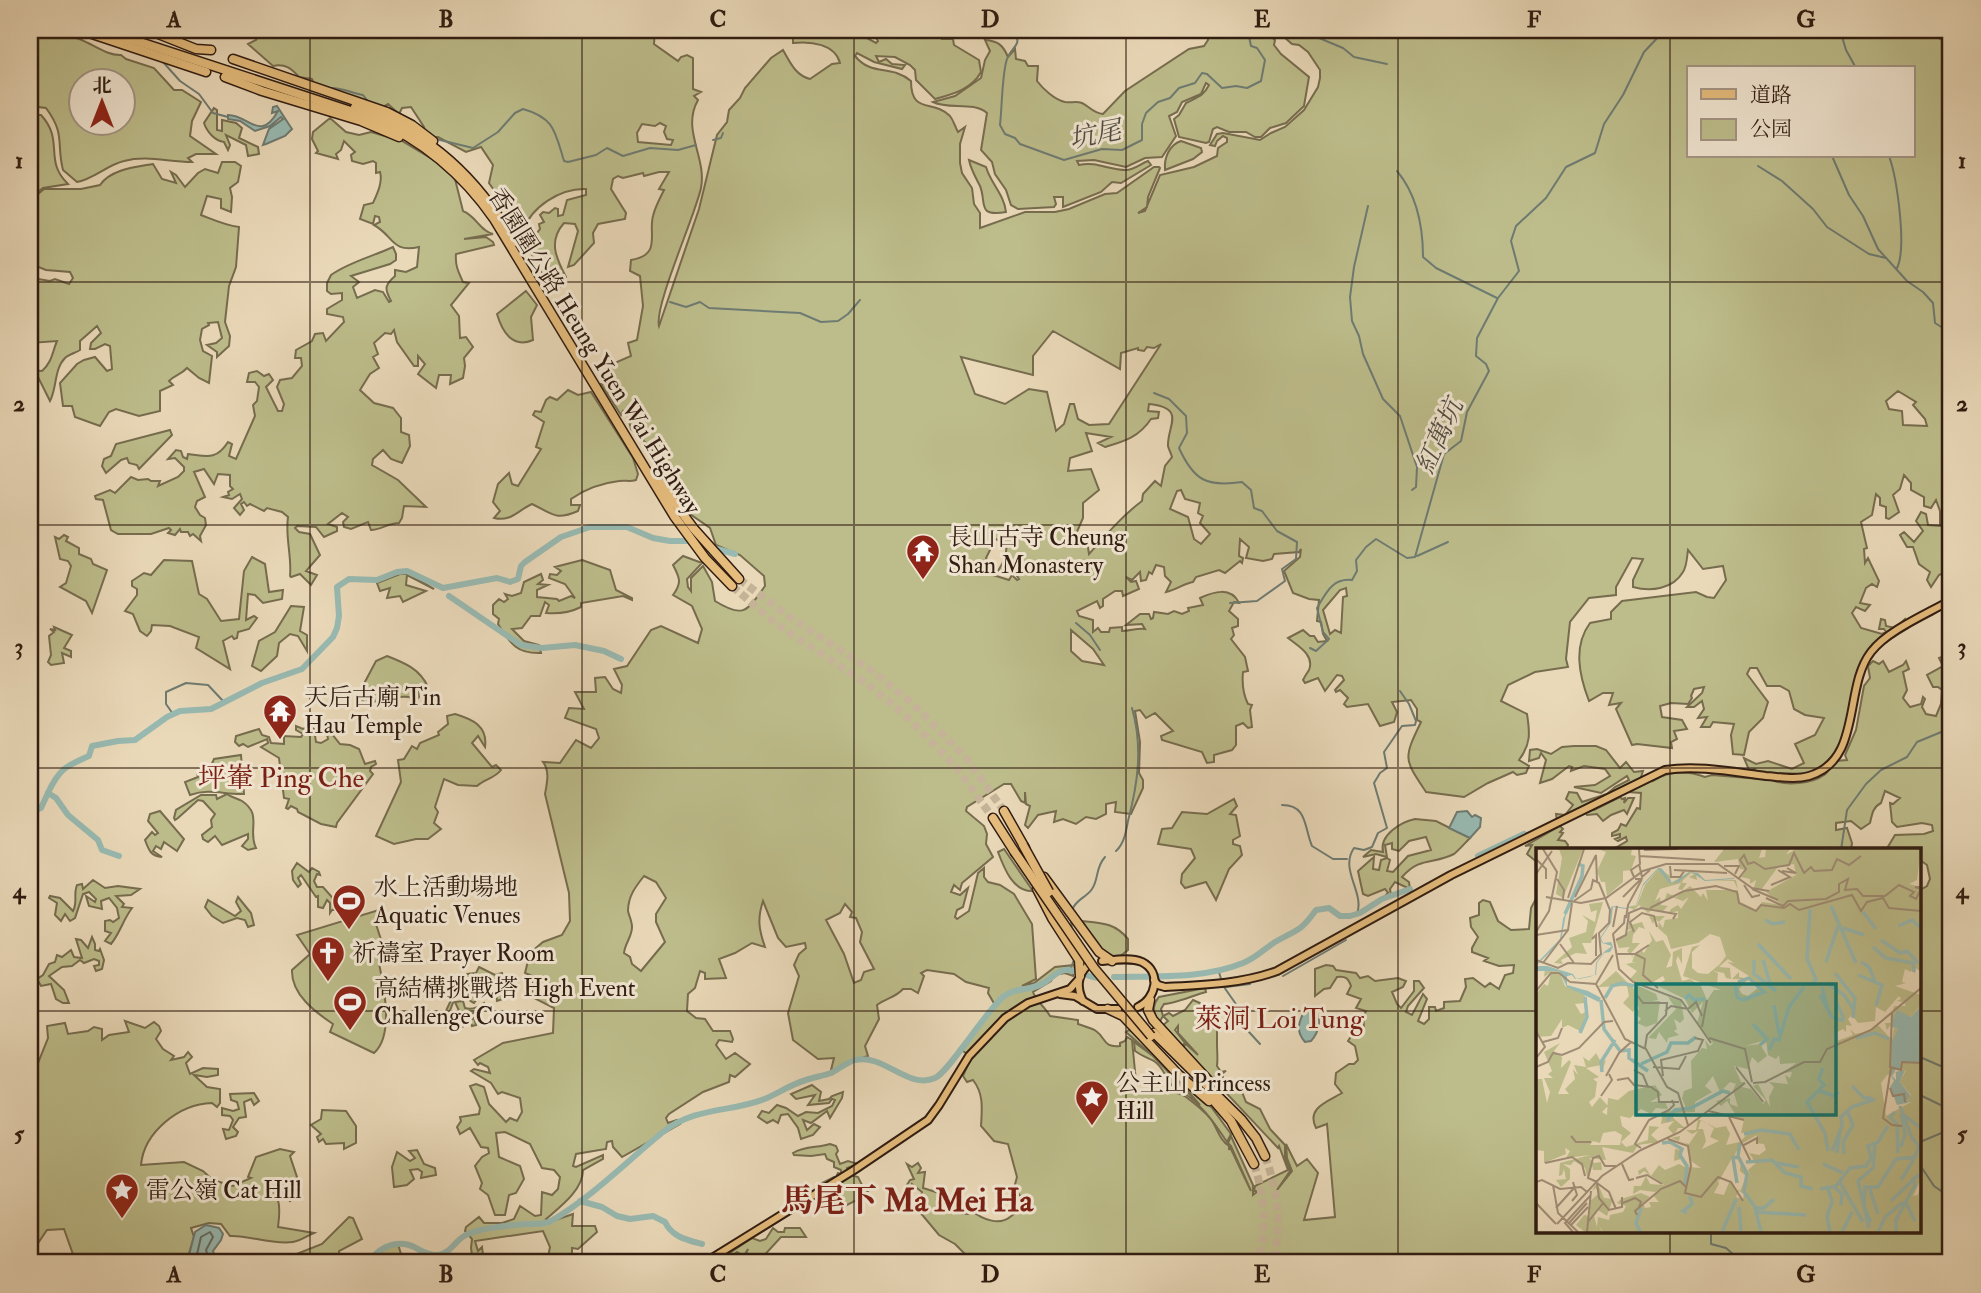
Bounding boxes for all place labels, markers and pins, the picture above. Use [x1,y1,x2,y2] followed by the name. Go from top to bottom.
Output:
[948,522,1127,581] place label: 長山古寺 Cheung Shan Monastery
[904,532,942,581] temple icon: 長山古寺 Cheung Shan Monastery
[304,682,441,741] place label: 天后古廟 Tin Hau Temple
[261,692,299,741] temple icon: 天后古廟 Tin Hau Temple
[373,872,521,931] place label: 水上活動場地 Aquatic Venues
[330,882,368,931] sports icon: 水上活動場地 Aquatic Venues
[309,934,347,983] church icon: 祈禱室 Prayer Room
[352,938,555,969] place label: 祈禱室 Prayer Room
[374,973,636,1032] place label: 高結構挑戰塔 High Event Challenge Course
[331,983,369,1032] sports icon: 高結構挑戰塔 High Event Challenge Course
[1116,1068,1271,1127] place label: 公主山 Princess Hill
[1073,1078,1111,1127] place icon: 公主山 Princess Hill
[103,1171,141,1220] place icon: 雷公嶺 Cat Hill
[146,1175,302,1206] place label: 雷公嶺 Cat Hill

